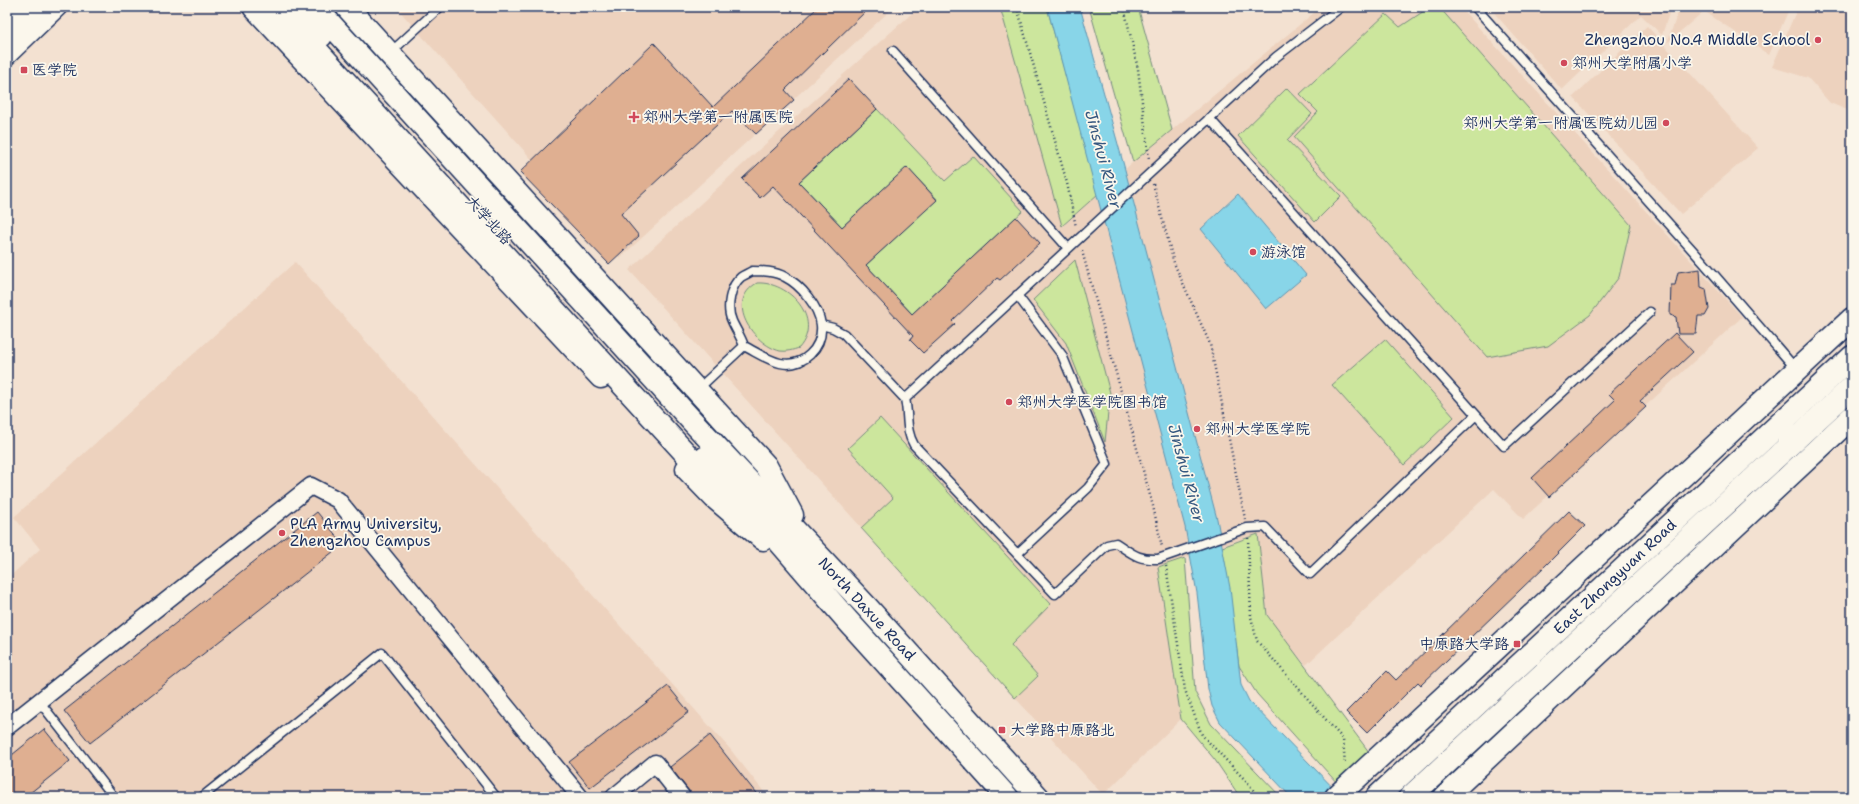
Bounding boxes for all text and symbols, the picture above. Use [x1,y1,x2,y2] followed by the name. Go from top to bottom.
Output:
[1585,30,1810,50] place label: Zhengzhou No.4 Middle School
[1813,35,1823,45] marker: Zhengzhou No.4 Middle School
[1572,53,1692,73] place label: 郑州大学附属小学
[1559,58,1569,68] marker: 郑州大学附属小学
[32,60,77,80] place label: 医学院
[19,65,29,75] marker: 医学院
[643,107,793,127] place label: 郑州大学第一附属医院
[1080,108,1127,211] water label: Jinshui River
[628,111,640,123] marker: 郑州大学第一附属医院
[1463,113,1658,133] place label: 郑州大学第一附属医院幼儿园
[1661,118,1671,128] marker: 郑州大学第一附属医院幼儿园
[461,191,517,249] street label: 大学北路
[1261,242,1306,262] place label: 游泳馆
[1248,247,1258,257] marker: 游泳馆
[1017,392,1167,412] place label: 郑州大学医学院图书馆
[1004,397,1014,407] marker: 郑州大学医学院图书馆
[1205,419,1310,439] place label: 郑州大学医学院
[1163,422,1210,525] water label: Jinshui River
[1192,424,1202,434] marker: 郑州大学医学院
[290,514,442,551] place label: PLA Army University, Zhengzhou Campus
[1549,514,1681,639] street label: East Zhongyuan Road
[277,528,287,538] marker: PLA Army University, Zhengzhou Campus
[814,553,920,665] street label: North Daxue Road
[1419,634,1509,654] place label: 中原路大学路
[1512,639,1522,649] marker: 中原路大学路
[1010,720,1115,740] place label: 大学路中原路北
[997,725,1007,735] marker: 大学路中原路北

